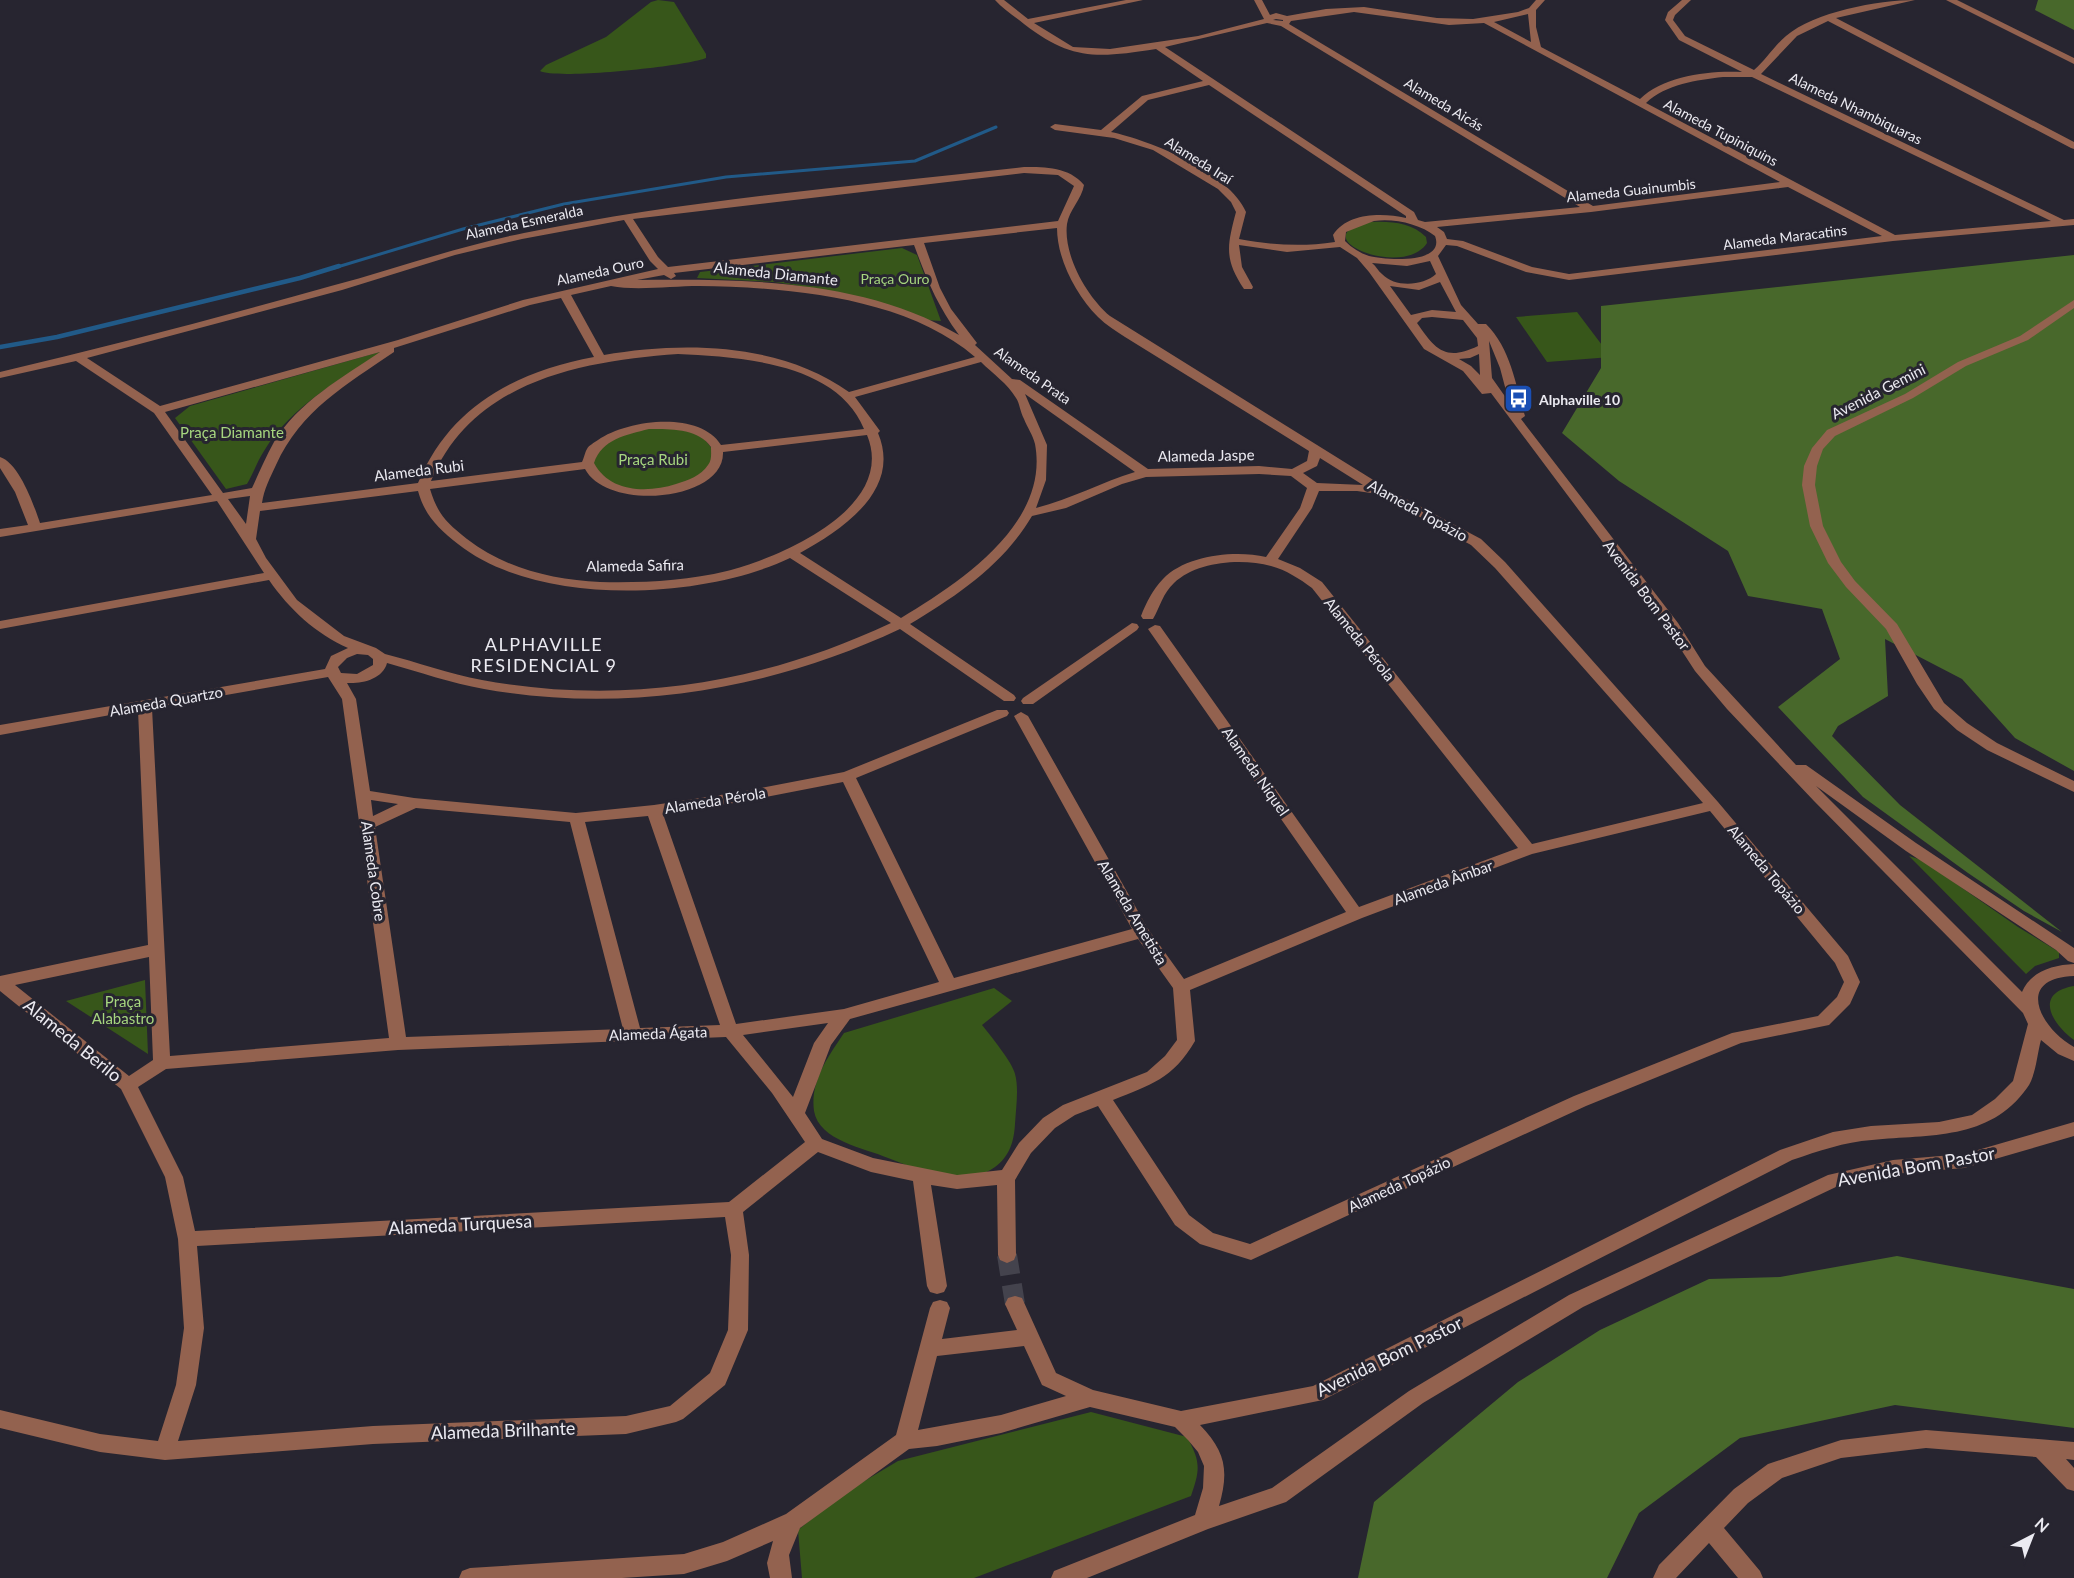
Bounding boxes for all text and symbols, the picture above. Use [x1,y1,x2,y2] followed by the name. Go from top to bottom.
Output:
[1787,68,1925,148] street label: Alameda Nhambiquaras
[1401,74,1487,134] street label: Alameda Aicás
[1661,95,1781,169] street label: Alameda Tupiniquins
[1162,133,1236,188] street label: Alameda Iraí
[1566,175,1696,205] street label: Alameda Guainumbis
[464,201,584,243] street label: Alameda Esmeralda
[1722,221,1848,253] street label: Alameda Maracatins
[555,253,645,289] street label: Alameda Ouro
[713,258,839,288] street label: Alameda Diamante
[860,270,930,287] park label: Praça Ouro
[992,342,1074,408] street label: Alameda Prata
[1828,360,1928,422] street label: Avenida Gemini
[1502,383,1534,415] bus stop icon: Alphaville 10
[1538,391,1620,408] place label: Alphaville 10
[180,423,284,441] park label: Praça Diamante
[1157,445,1255,465] street label: Alameda Jaspe
[618,450,688,468] park label: Praça Rubi
[373,456,465,484] street label: Alameda Rubi
[1365,475,1471,545] street label: Alameda Topázio
[1600,536,1695,654] street label: Avenida Bom Pastor
[586,555,684,575] street label: Alameda Safira
[1321,594,1399,684] street label: Alameda Pérola
[471,633,617,676] district label: ALPHAVILLE RESIDENCIAL 9
[108,682,224,720] street label: Alameda Quartzo
[1219,723,1293,819] street label: Alameda Niquel
[663,783,767,817] street label: Alameda Pérola
[358,820,390,922] street label: Alameda Cobre
[1724,821,1810,917] street label: Alameda Topázio
[1095,856,1171,968] street label: Alameda Ametista
[1391,856,1496,908] street label: Alameda Âmbar
[92,992,154,1027] park label: Praça Alabastro
[20,994,126,1086] street label: Alameda Berilo
[608,1022,708,1044] street label: Alameda Ágata
[1836,1141,1997,1191] street label: Avenida Bom Pastor
[1345,1152,1453,1216] street label: Alameda Topázio
[387,1209,533,1239] street label: Alameda Turquesa
[1312,1311,1466,1401] street label: Avenida Bom Pastor
[430,1416,576,1444] street label: Alameda Brilhante
[2002,1506,2062,1566] north arrow
[2031,1513,2053,1536] text: N

